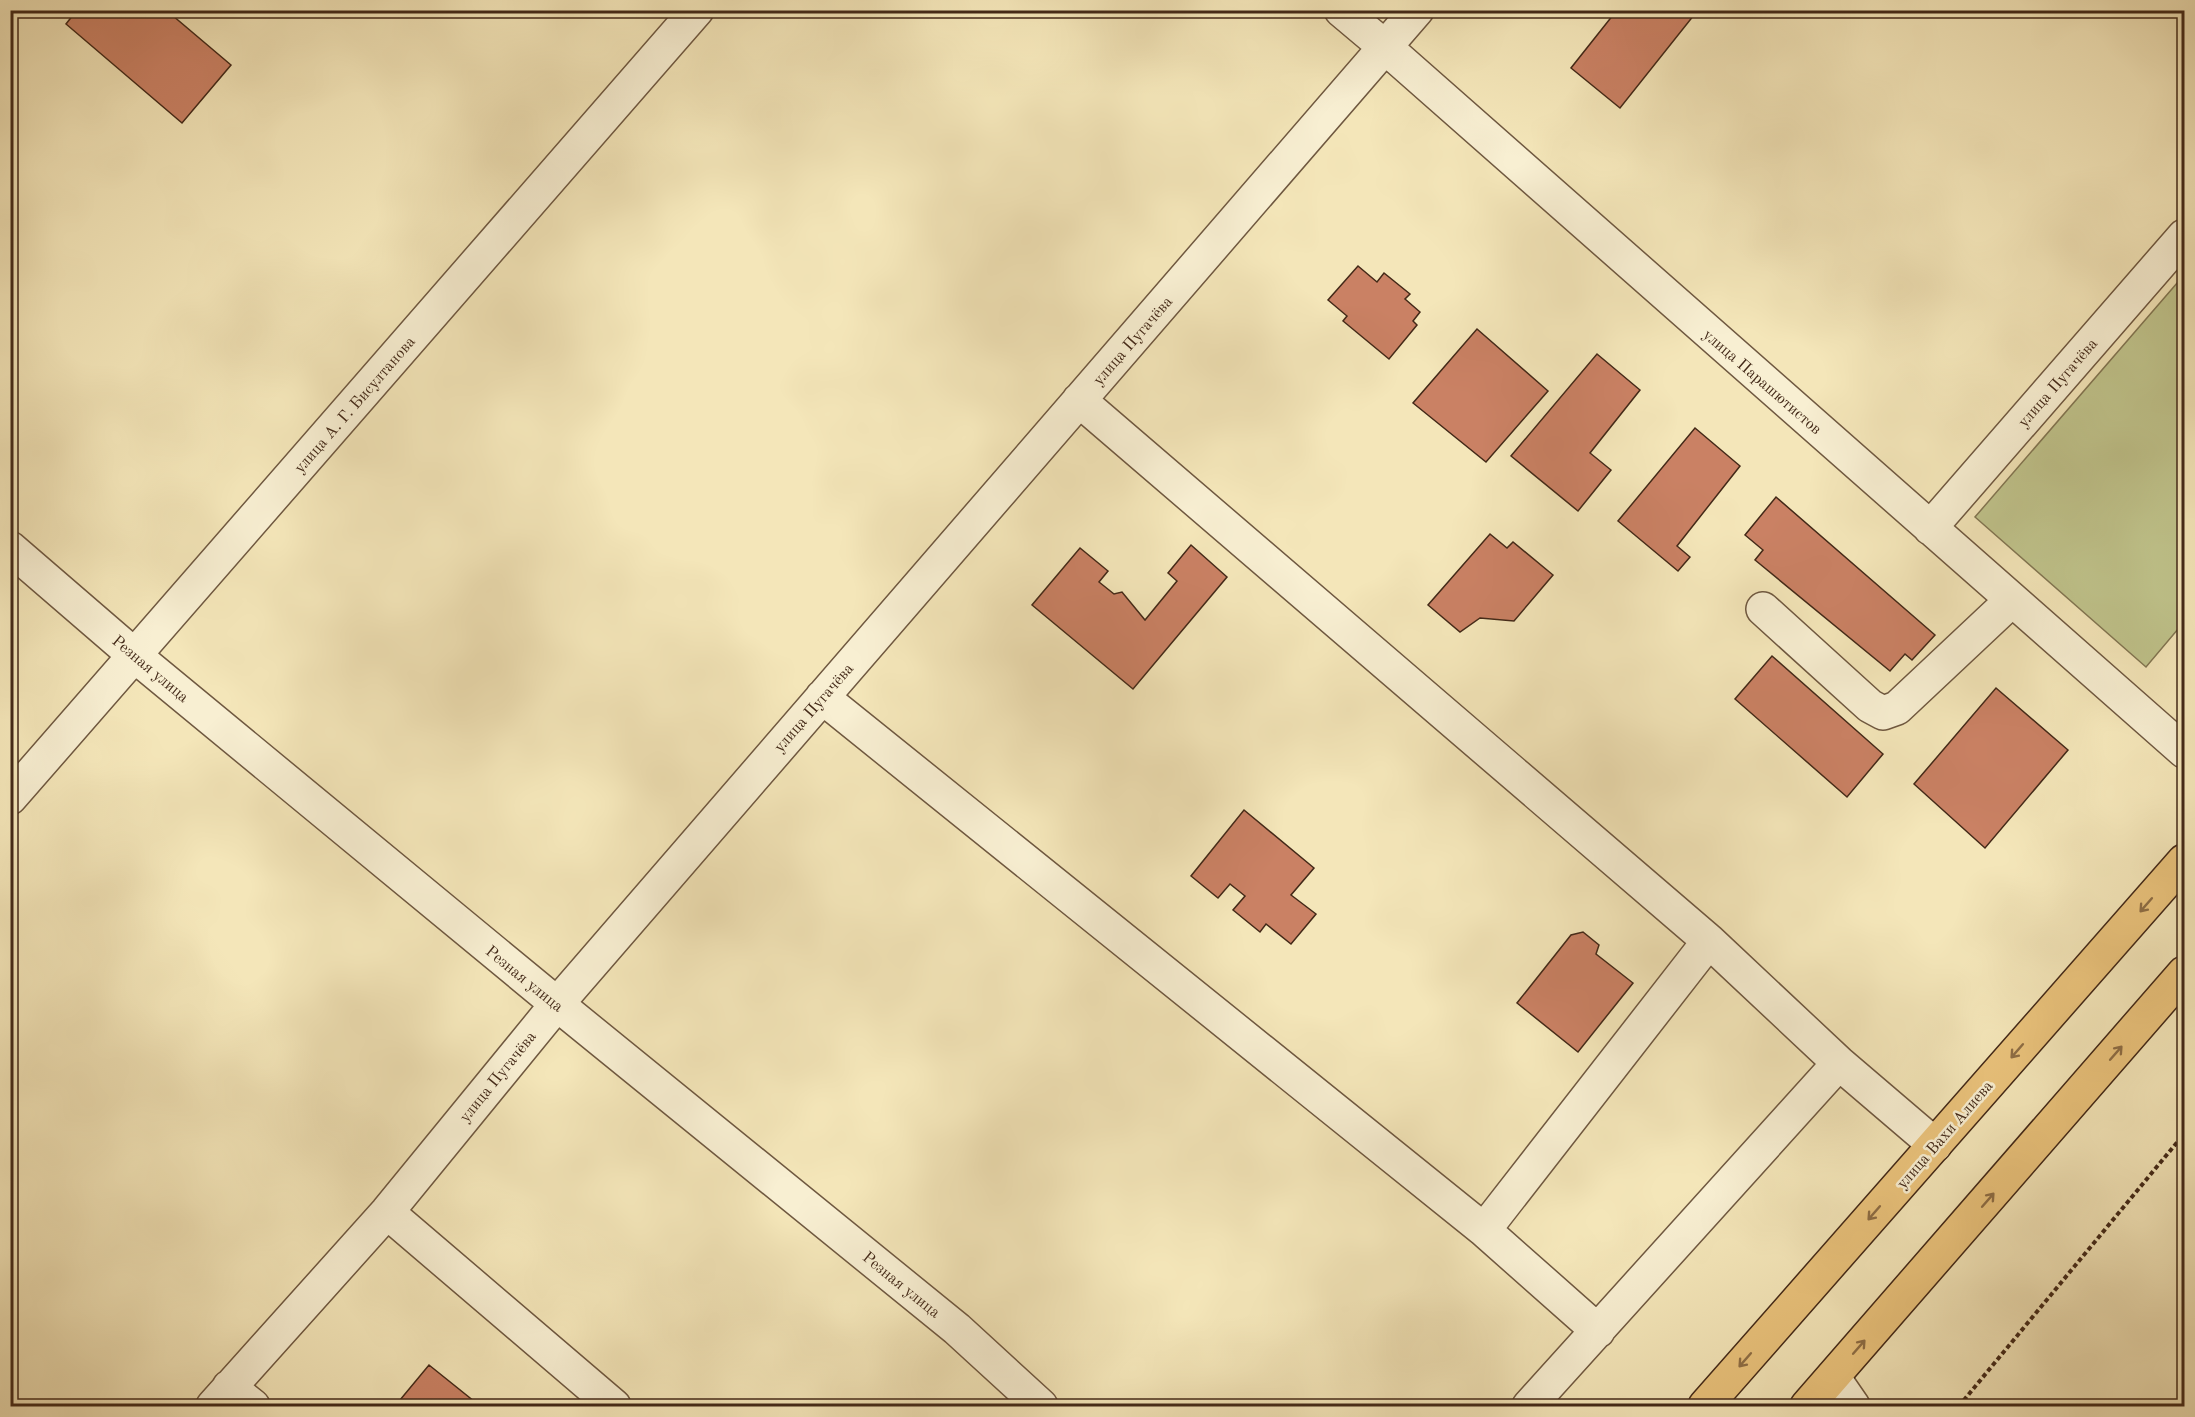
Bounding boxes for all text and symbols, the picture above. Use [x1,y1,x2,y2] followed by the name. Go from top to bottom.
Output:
[1091,294,1176,389] street label: улица Пугачёва
[1699,327,1824,438] street label: улица Парашютистов
[292,334,419,477] street label: улица А. Г. Бисултанова
[2016,336,2101,431] street label: улица Пугачёва
[108,633,191,706] street label: Резная улица
[772,661,857,756] street label: улица Пугачёва
[2139,897,2153,912] one-way arrow
[482,944,566,1016] street label: Резная улица
[457,1029,540,1126] street label: улица Пугачёва
[2010,1043,2024,1058] one-way arrow
[2109,1045,2123,1060] one-way arrow
[1894,1078,1997,1192] street label: улица Вахи Алиева
[1980,1192,1994,1208] one-way arrow
[1867,1206,1881,1221] one-way arrow
[859,1250,943,1322] street label: Резная улица
[1853,1339,1866,1355] one-way arrow
[1739,1352,1752,1368] one-way arrow

